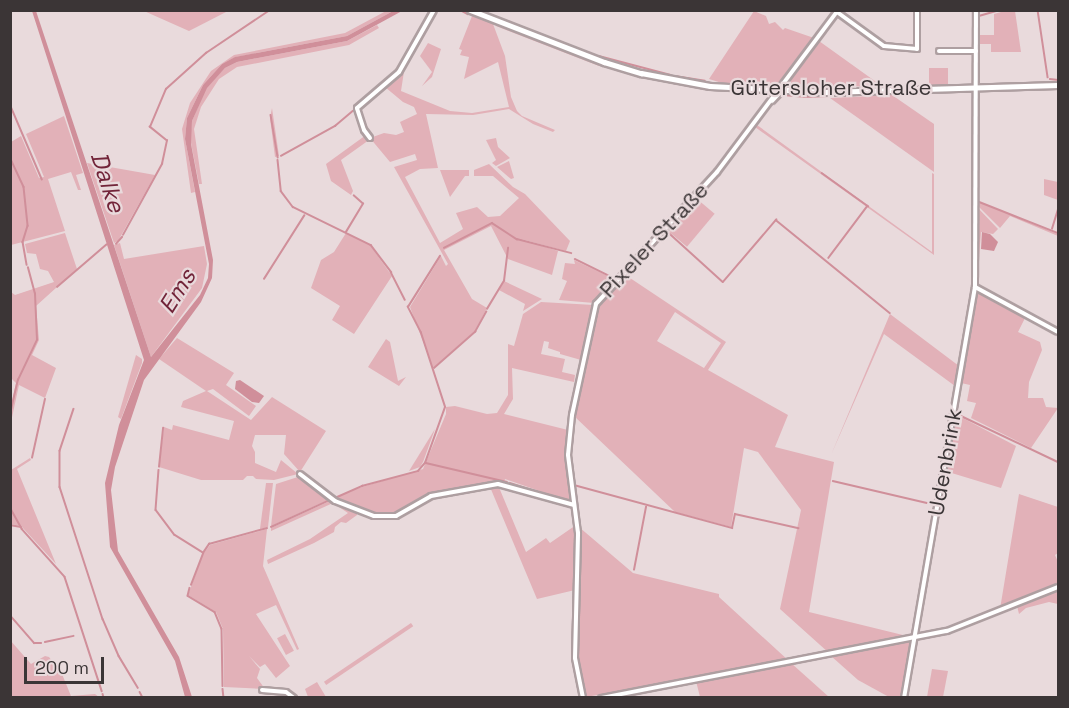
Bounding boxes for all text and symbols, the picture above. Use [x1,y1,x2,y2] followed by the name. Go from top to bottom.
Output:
[731,75,931,101] street label: Gütersloher Straße
[85,148,131,216] water label: Dalke
[594,177,714,303] street label: Pixeler Straße
[152,264,202,318] water label: Ems
[923,406,967,518] street label: Udenbrink
[27,645,106,683] scale bar
[35,656,89,679] text: 200 m

